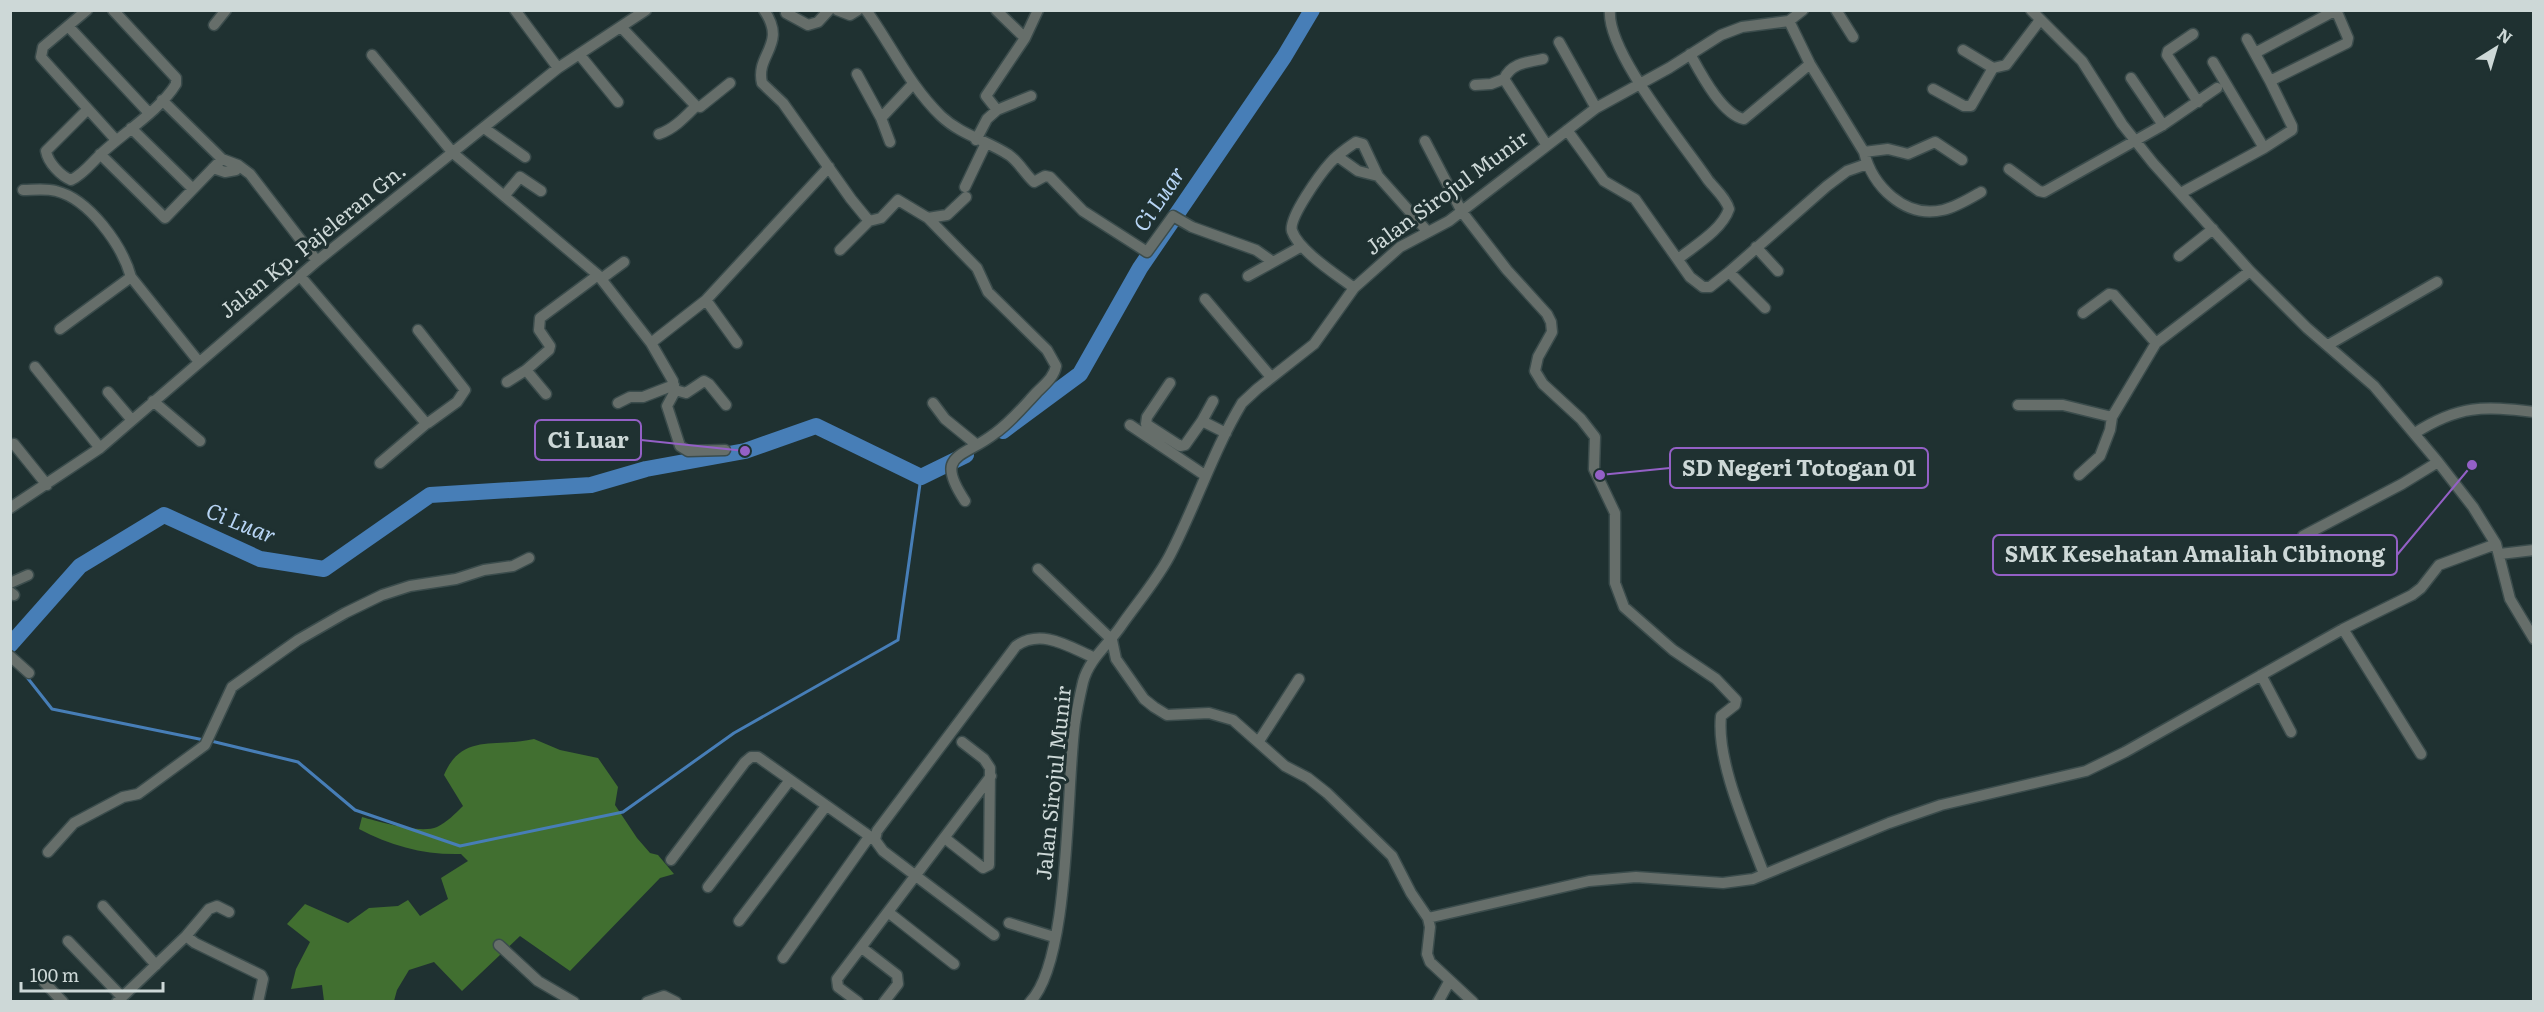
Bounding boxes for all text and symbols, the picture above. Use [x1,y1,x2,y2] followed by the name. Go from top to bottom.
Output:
[2466,18,2526,78] north arrow
[2493,22,2518,49] text: N
[1358,121,1534,261] street label: Jalan Sirojul Munir
[212,154,411,324] street label: Jalan Kp. Pajeleran Gn.
[1124,159,1192,237] water label: Ci Luar
[535,420,641,460] callout: Ci Luar
[547,422,629,455] text: Ci Luar
[1670,448,1928,488] callout: SD Negeri Totogan 01
[1682,450,1916,483] text: SD Negeri Totogan 01
[202,493,281,551] water label: Ci Luar
[1993,535,2397,575] callout: SMK Kesehatan Amaliah Cibinong
[2005,536,2386,569] text: SMK Kesehatan Amaliah Cibinong
[1026,684,1077,881] street label: Jalan Sirojul Munir
[21,955,164,993] scale bar
[30,961,79,988] text: 100 m

